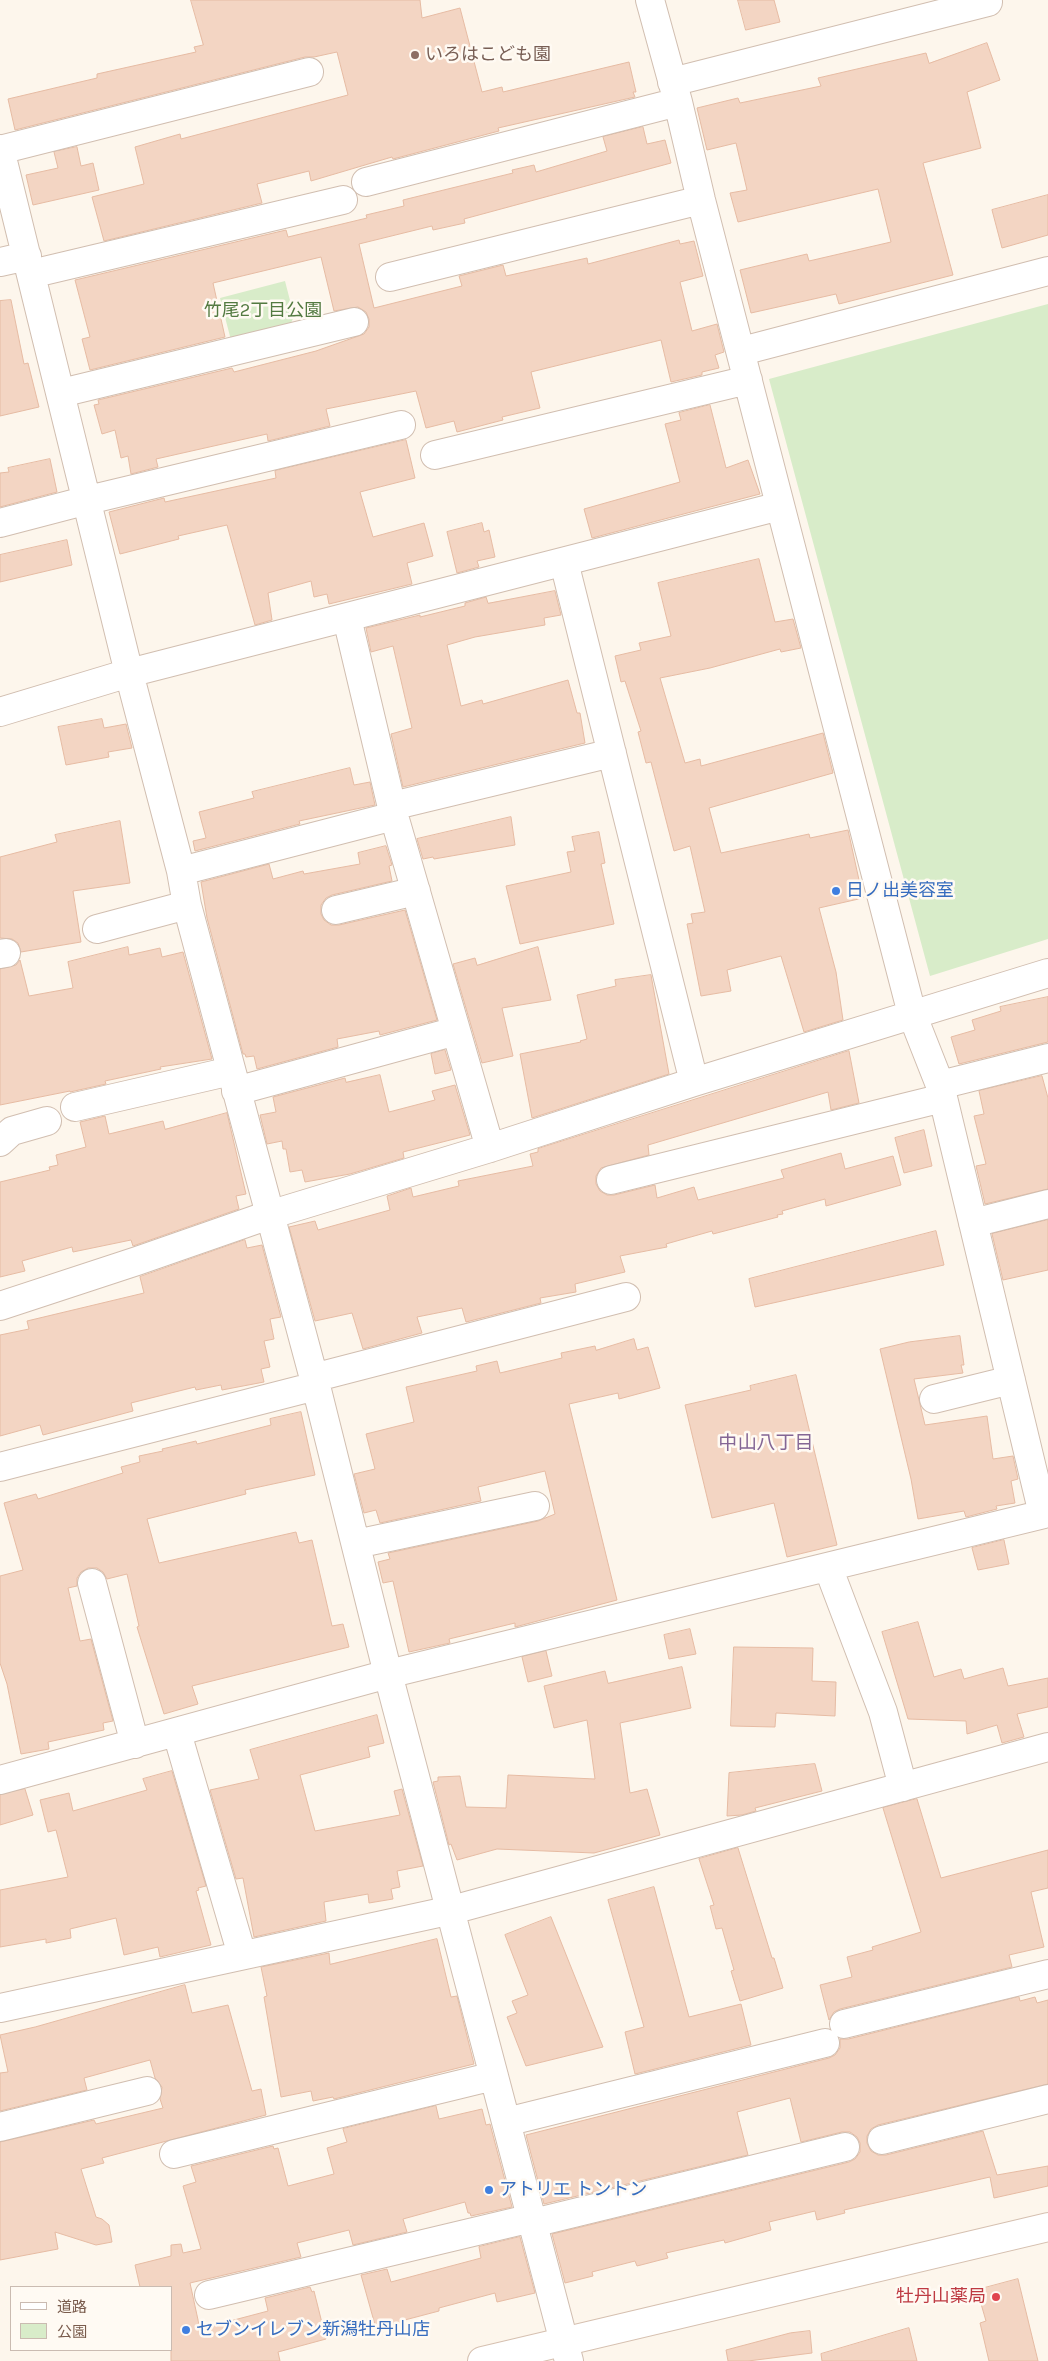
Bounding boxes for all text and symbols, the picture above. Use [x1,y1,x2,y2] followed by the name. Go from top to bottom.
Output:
[425,44,551,66] place label: いろはこども園
[409,49,421,61] marker: いろはこども園
[204,300,322,322] park label: 竹尾2丁目公園
[846,880,954,902] place label: 日ノ出美容室
[830,885,842,897] marker: 日ノ出美容室
[719,1433,813,1455] district label: 中山八丁目
[499,2179,647,2201] place label: アトリエ トントン
[483,2184,495,2196] marker: アトリエ トントン
[10,2286,172,2351] legend
[896,2286,986,2308] place label: 牡丹山薬局
[990,2291,1002,2303] marker: 牡丹山薬局
[57,2298,87,2316] text: 道路
[196,2319,430,2341] place label: セブンイレブン新潟牡丹山店
[57,2323,87,2341] text: 公園
[180,2324,192,2336] marker: セブンイレブン新潟牡丹山店

